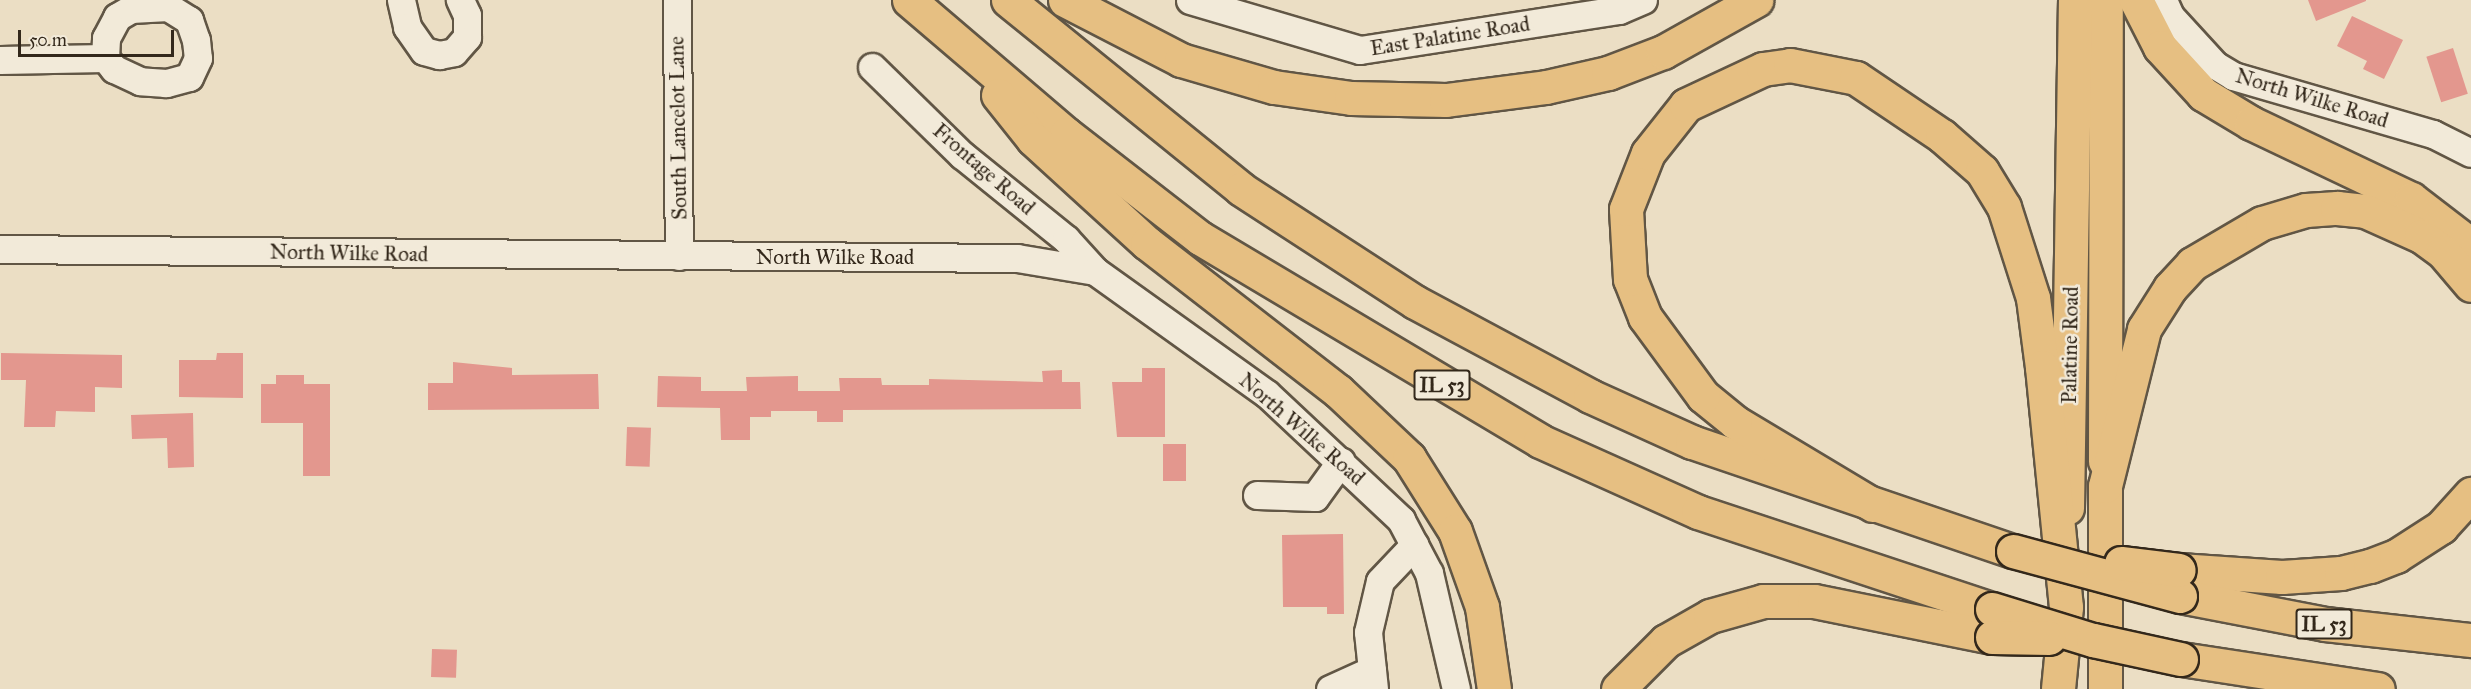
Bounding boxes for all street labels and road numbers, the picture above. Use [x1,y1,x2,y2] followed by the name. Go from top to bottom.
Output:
[1368,11,1532,61] street label: East Palatine Road
[664,36,692,220] street label: South Lancelot Lane
[2232,63,2392,133] street label: North Wilke Road
[928,118,1040,220] street label: Frontage Road
[269,239,429,267] street label: North Wilke Road
[756,244,914,270] street label: North Wilke Road
[2056,286,2084,404] street label: Palatine Road
[1234,367,1370,491] street label: North Wilke Road
[1414,368,1470,402] road number: IL 53
[2296,607,2352,641] road number: IL 53

